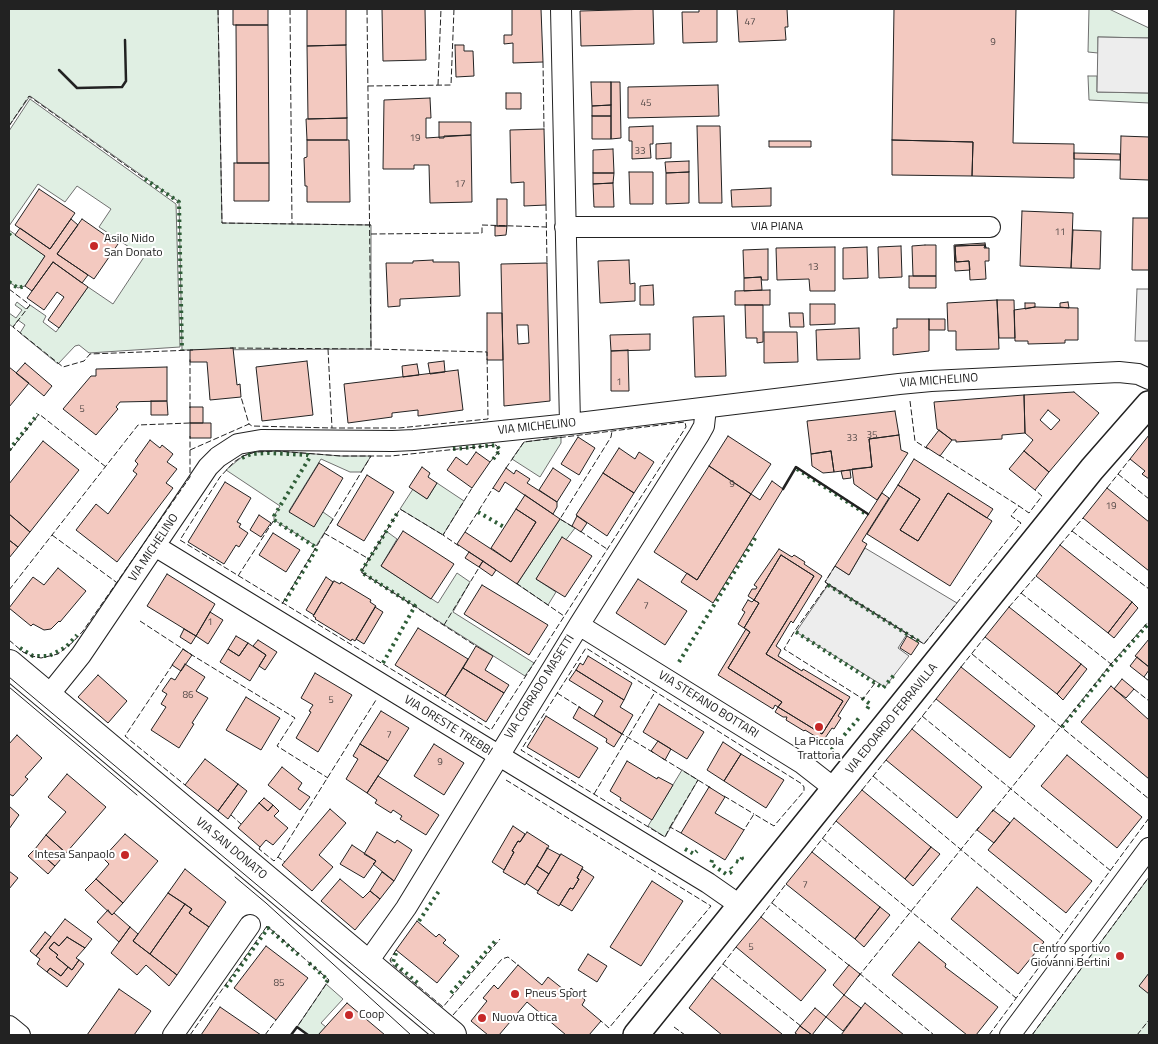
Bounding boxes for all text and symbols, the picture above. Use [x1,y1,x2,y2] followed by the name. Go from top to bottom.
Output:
[744,17,756,29] house number: 47
[990,37,996,49] house number: 9
[640,98,652,110] house number: 45
[409,133,421,145] house number: 19
[634,146,646,158] house number: 33
[454,179,466,191] house number: 17
[751,220,803,234] street label: VIA PIANA
[1054,227,1066,239] house number: 11
[104,232,163,260] place label: Asilo Nido San Donato
[88,240,100,252] marker: Asilo Nido San Donato
[807,262,819,274] house number: 13
[899,371,979,391] street label: VIA MICHELINO
[616,377,622,389] house number: 1
[79,404,85,416] house number: 5
[497,416,577,438] street label: VIA MICHELINO
[866,430,878,442] house number: 35
[846,433,858,445] house number: 33
[729,479,735,491] house number: 9
[1105,501,1117,513] house number: 19
[126,511,182,585] street label: VIA MICHELINO
[643,601,649,613] house number: 7
[207,617,213,629] house number: 1
[502,632,578,742] street label: VIA CORRADO MASETTI
[843,661,941,777] street label: VIA EDOARDO FERRAVILLA
[655,668,761,742] street label: VIA STEFANO BOTTARI
[182,690,194,702] house number: 86
[401,693,495,759] street label: VIA ORESTE TREBBI
[328,695,334,707] house number: 5
[813,721,825,733] marker: La Piccola Trattoria
[386,730,392,742] house number: 7
[794,735,844,763] place label: La Piccola Trattoria
[437,757,443,769] house number: 9
[193,815,269,883] street label: VIA SAN DONATO
[34,848,115,862] place label: Intesa Sanpaolo
[119,849,131,861] marker: Intesa Sanpaolo
[802,880,808,892] house number: 7
[748,942,754,954] house number: 5
[1030,942,1110,970] place label: Centro sportivo Giovanni Bertini
[1114,950,1126,962] marker: Centro sportivo Giovanni Bertini
[273,978,285,990] house number: 85
[525,987,587,1001] place label: Pneus Sport
[509,988,521,1000] marker: Pneus Sport
[359,1008,384,1022] place label: Coop
[343,1009,355,1021] marker: Coop
[492,1011,557,1025] place label: Nuova Ottica
[476,1012,488,1024] marker: Nuova Ottica

